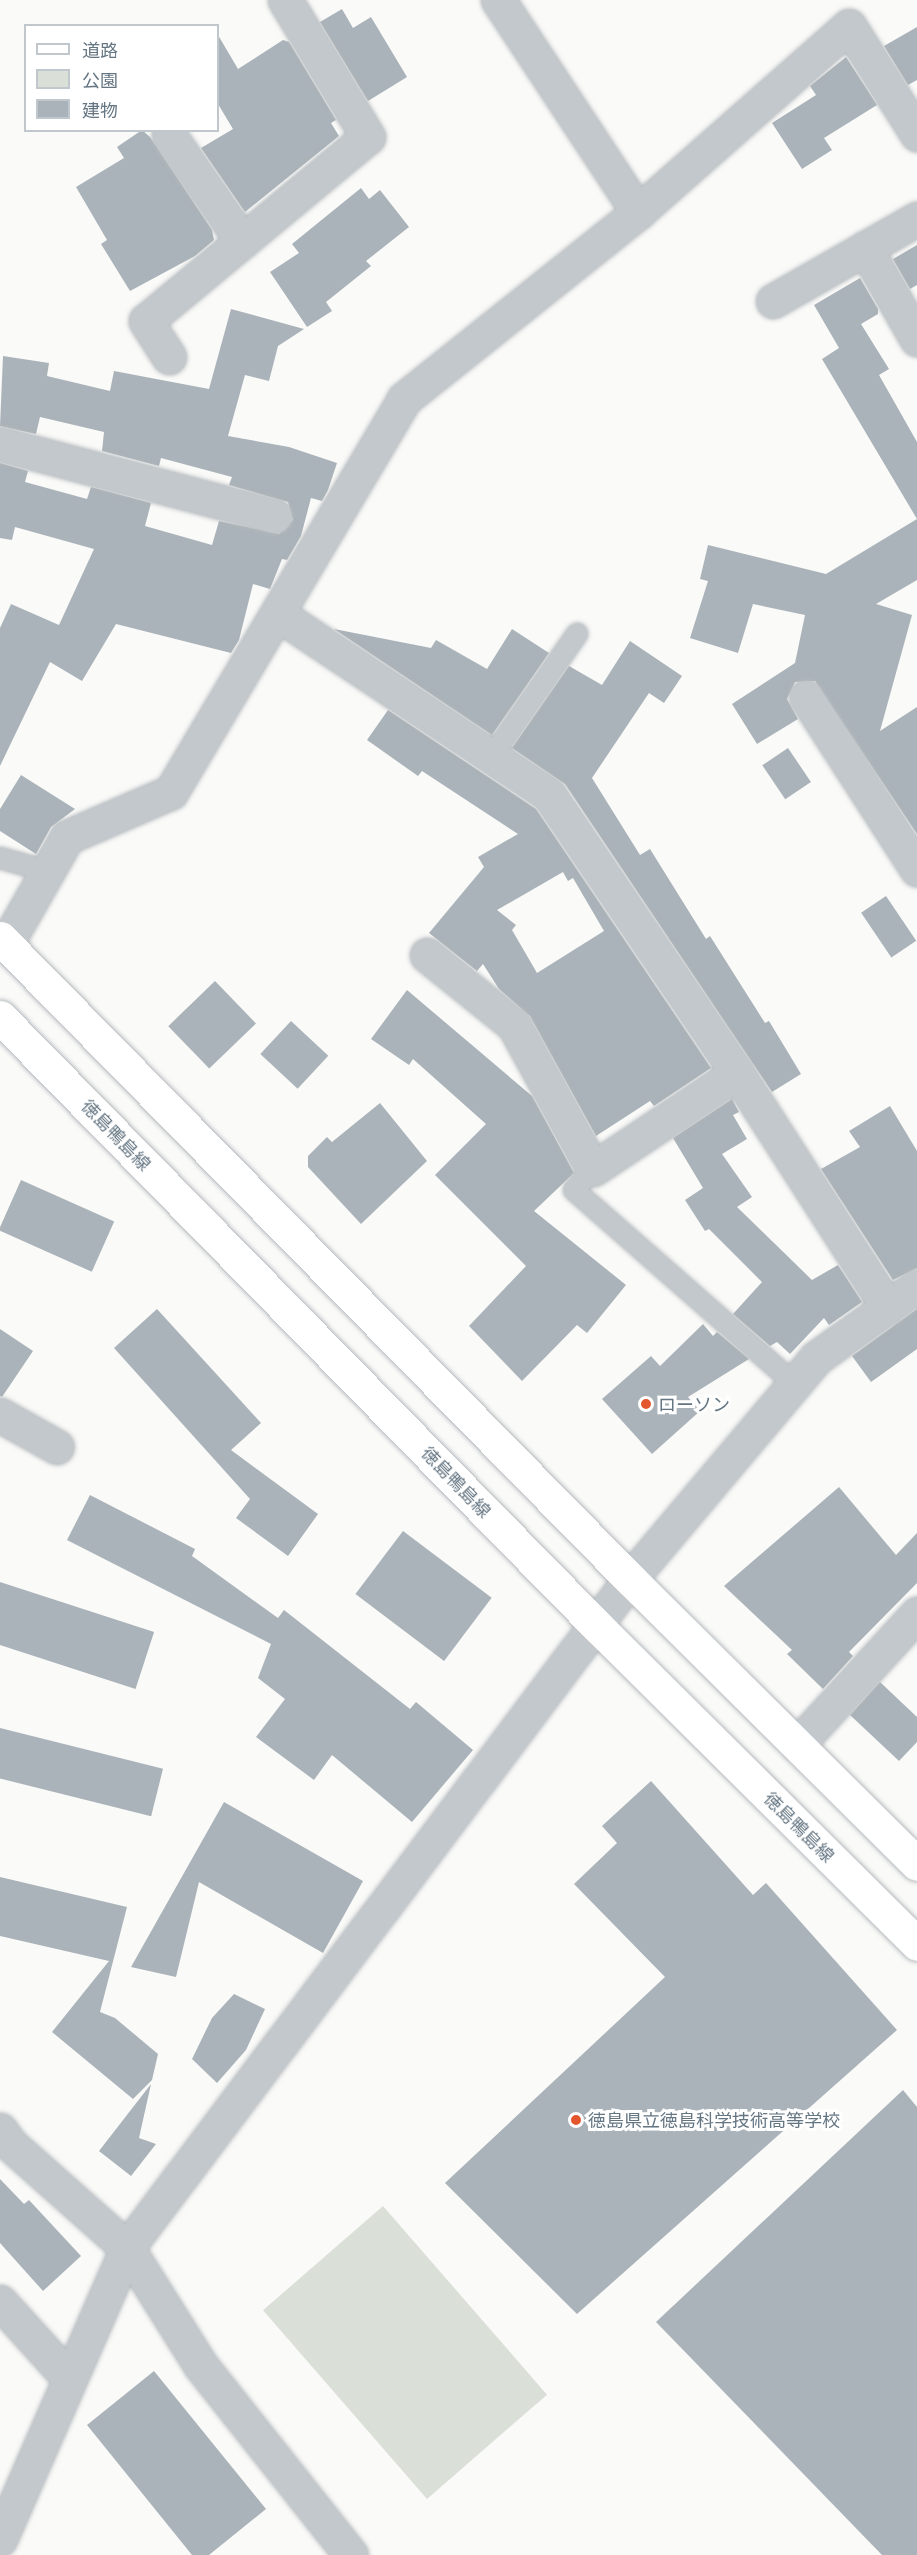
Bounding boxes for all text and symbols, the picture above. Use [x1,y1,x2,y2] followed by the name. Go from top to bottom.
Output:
[24,24,219,132] legend
[82,38,118,62] text: 道路
[82,68,118,92] text: 公園
[82,98,118,122] text: 建物
[77,1095,155,1175] street label: 徳島鴨島線
[658,1393,730,1415] place label: ローソン
[639,1397,653,1411] marker: ローソン
[417,1442,495,1522] street label: 徳島鴨島線
[760,1788,838,1866] street label: 徳島鴨島線
[588,2109,840,2131] place label: 徳島県立徳島科学技術高等学校
[569,2113,583,2127] marker: 徳島県立徳島科学技術高等学校

